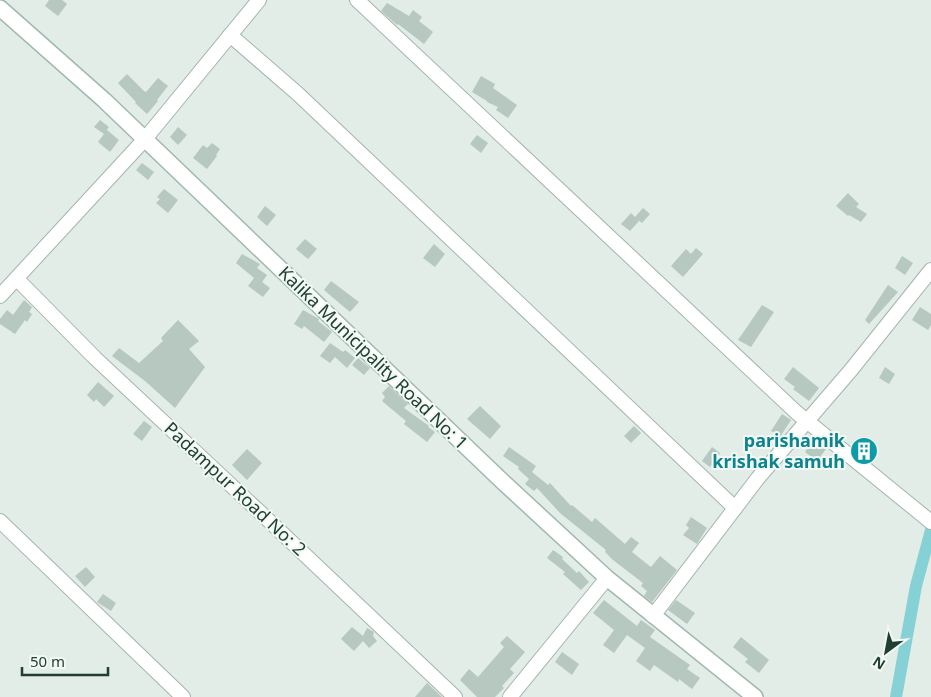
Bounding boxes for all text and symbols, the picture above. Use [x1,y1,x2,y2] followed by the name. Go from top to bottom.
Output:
[274,260,474,454] street label: Kalika Municipality Road No: 1
[160,416,312,560] street label: Padampur Road No: 2
[712,428,846,473] place label: parishamik krishak samuh
[849,436,879,466] building icon: parishamik krishak samuh
[861,627,911,677] north arrow
[22,644,109,676] scale bar
[30,651,65,671] text: 50 m
[869,652,889,675] text: N

